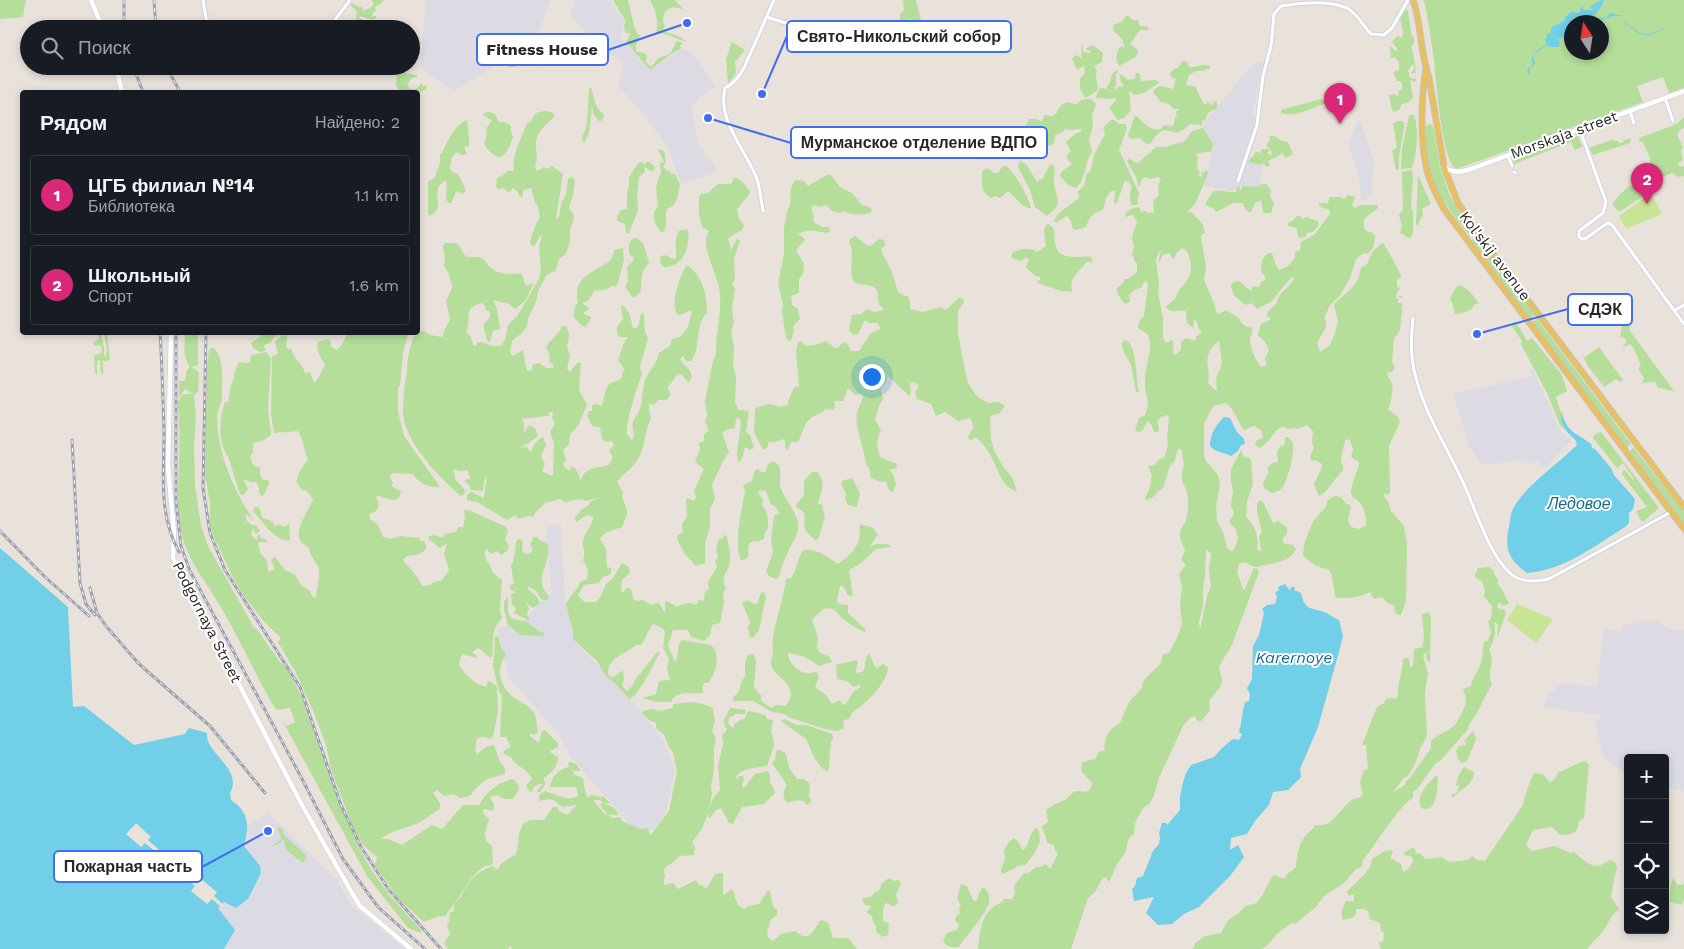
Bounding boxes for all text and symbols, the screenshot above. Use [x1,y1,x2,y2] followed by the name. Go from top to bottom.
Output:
[1564,15,1609,60] north arrow
[20,20,420,75] search box
[787,21,1011,52] callout: Свято-Никольский собор
[797,27,1001,46] text: Свято-Никольский собор
[38,34,66,62] icon: search
[477,34,608,65] callout: Fitness House
[78,36,131,59] text: Поиск
[486,40,598,59] text: Fitness House
[1324,83,1356,124] pin: 1
[1508,107,1621,163] street label: Morskaja street
[40,110,107,135] text: Рядом
[315,113,400,132] text: Найдено: 2
[791,127,1047,158] callout: Мурманское отделение ВДПО
[801,133,1037,152] text: Мурманское отделение ВДПО
[1631,163,1663,204] pin: 2
[88,174,254,197] text: ЦГБ филиал №14
[54,186,60,205] text: 1
[354,186,399,205] text: 1.1 km
[88,197,175,216] text: Библиотека
[1456,208,1534,304] street label: Kol'skij avenue
[88,264,191,287] text: Школьный
[52,276,62,295] text: 2
[349,276,399,295] text: 1.6 km
[88,287,133,306] text: Спорт
[1568,294,1632,325] callout: СДЭК
[1578,300,1622,319] text: СДЭК
[859,364,885,390] your location
[1546,494,1611,513] water label: Ледовое
[169,558,246,686] street label: Podgornaya Street
[1256,648,1332,667] water label: Karernoye
[1624,754,1669,934] map controls
[1624,754,1669,799] button: +
[1624,799,1669,844] button: −
[1624,844,1669,889] button: locate
[54,851,202,882] callout: Пожарная часть
[64,857,192,876] text: Пожарная часть
[1624,889,1669,934] button: layers

